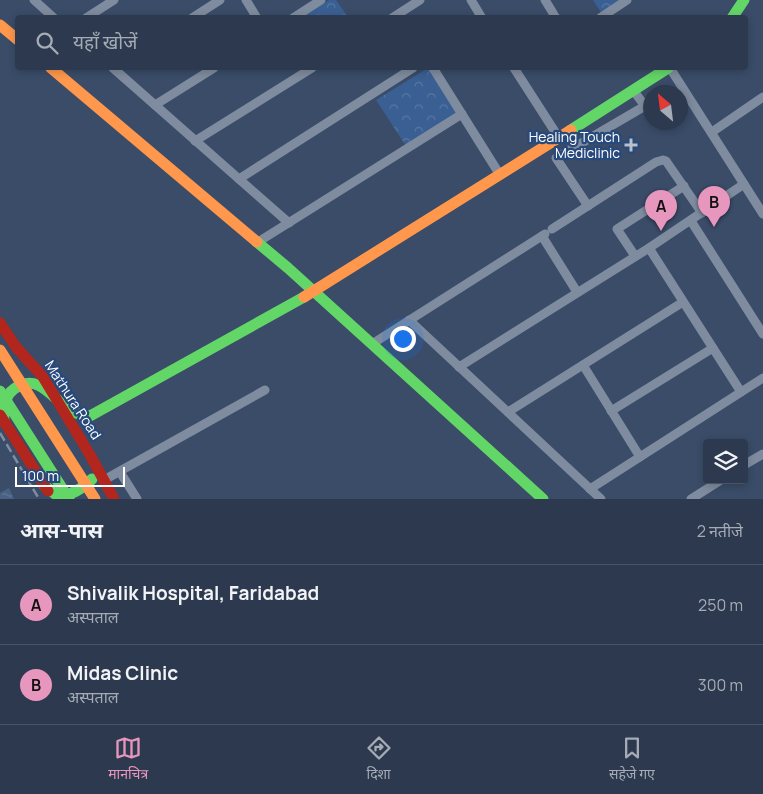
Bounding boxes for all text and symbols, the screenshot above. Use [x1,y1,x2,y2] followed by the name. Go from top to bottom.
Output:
[15,15,748,70] search box
[33,29,61,57] icon: search
[73,29,137,55] text: यहाँ खोजें
[643,85,688,130] north arrow
[529,127,620,162] place label: Healing Touch Mediclinic
[624,138,638,152] marker: Healing Touch Mediclinic
[698,186,730,227] pin: B
[645,190,677,231] pin: A
[390,326,416,352] your location
[41,357,106,443] street label: Mathura Road
[703,439,748,484] map controls
[703,439,748,484] button: layers
[15,464,125,487] scale bar
[22,466,59,485] text: 100 m
[20,516,103,544] text: आस-पास
[697,520,743,542] text: 2 नतीजे
[67,580,319,606] text: Shivalik Hospital, Faridabad
[31,594,41,616] text: A
[698,594,743,616] text: 250 m
[67,606,119,628] text: अस्पताल
[67,660,178,686] text: Midas Clinic
[31,674,41,696] text: B
[698,674,743,696] text: 300 m
[67,686,119,708] text: अस्पताल
[108,734,148,785] tab: मानचित्र
[365,734,393,785] tab: दिशा
[609,734,655,785] tab: सहेजे गए

